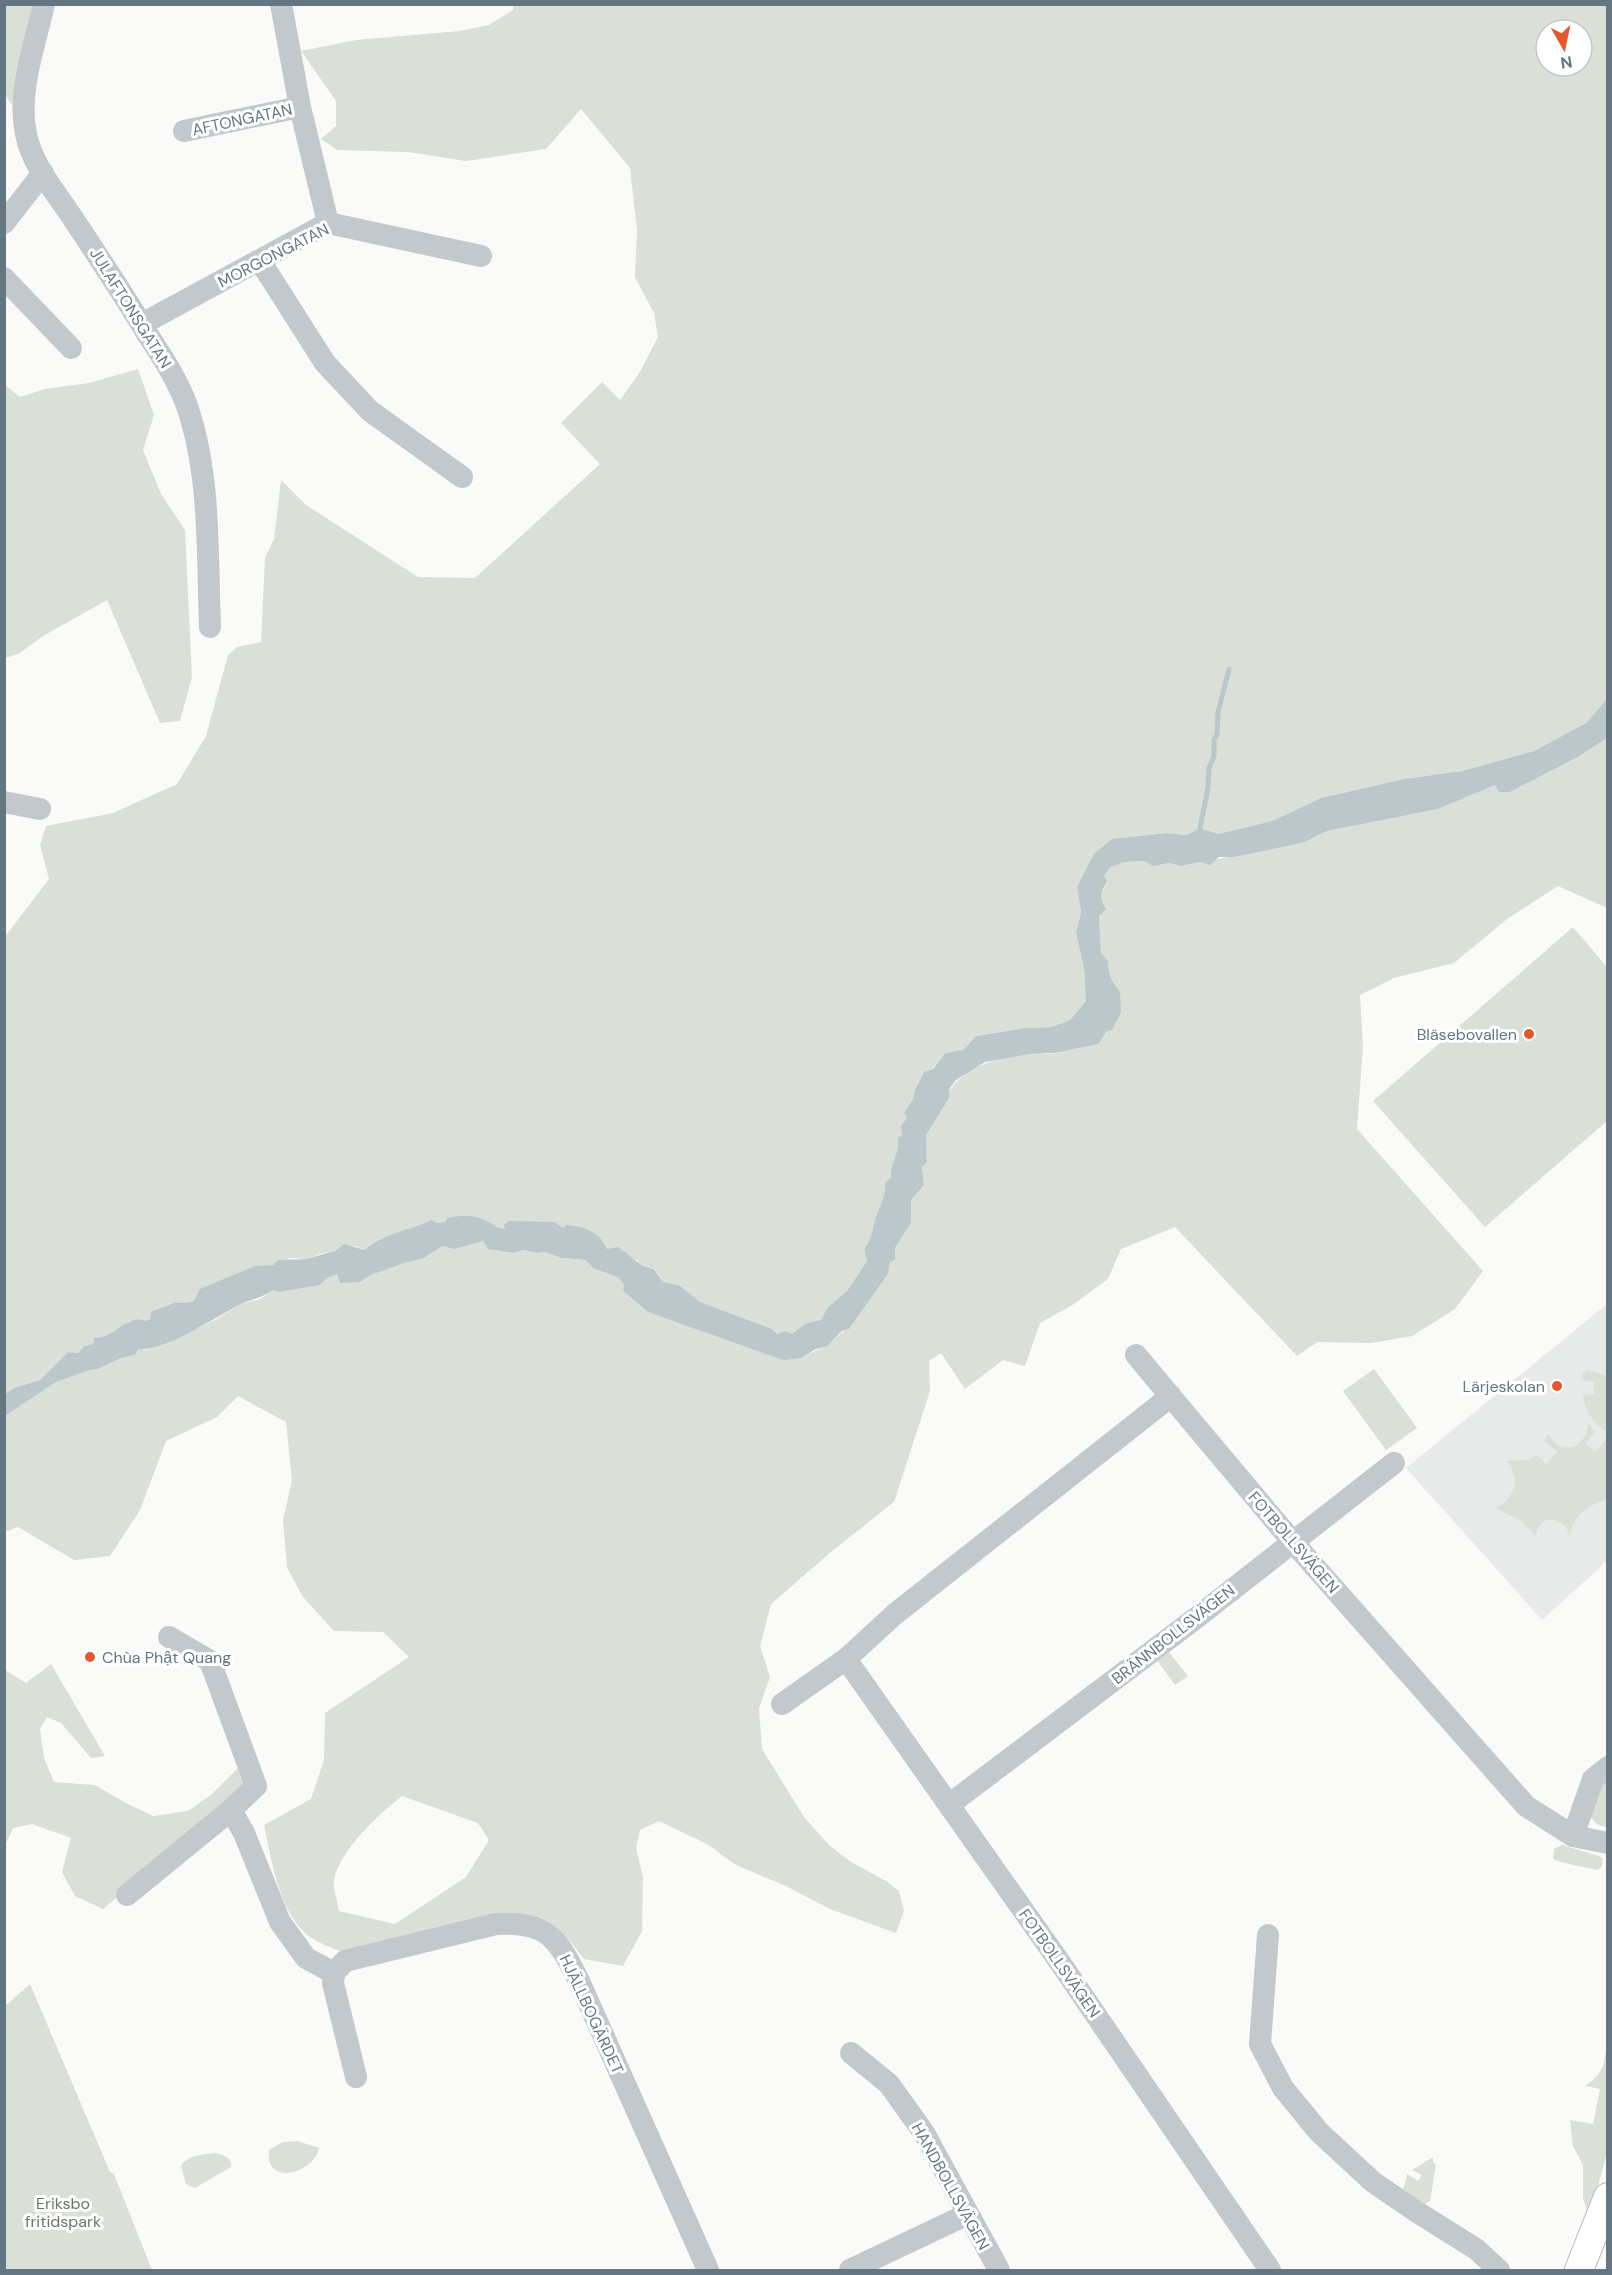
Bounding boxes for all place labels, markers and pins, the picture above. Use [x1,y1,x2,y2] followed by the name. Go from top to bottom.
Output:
[1417,1024,1517,1045] place label: Bläsebovallen
[1522,1027,1536,1041] marker: Bläsebovallen
[1463,1376,1545,1397] place label: Lärjeskolan
[1550,1379,1564,1393] marker: Lärjeskolan
[102,1647,231,1668] place label: Chùa Phật Quang
[83,1650,97,1664] marker: Chùa Phật Quang

